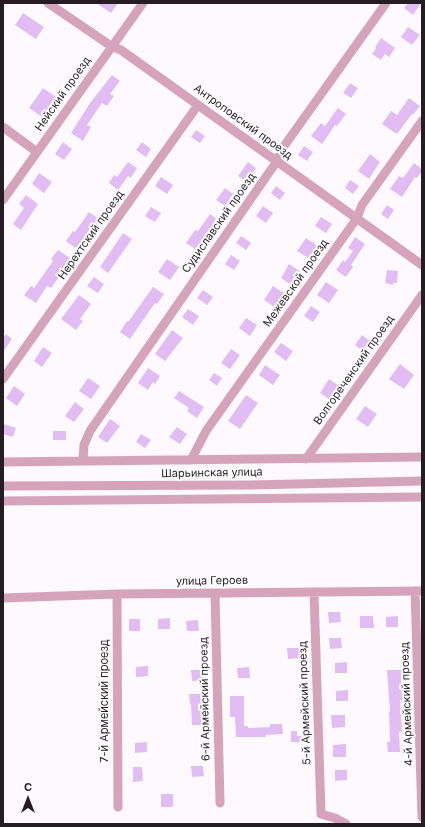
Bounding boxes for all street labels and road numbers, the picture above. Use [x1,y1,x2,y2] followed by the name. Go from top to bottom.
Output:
[32,54,94,134] street label: Нейский проезд
[191,82,295,162] street label: Антроповский проезд
[179,170,259,276] street label: Судиславский проезд
[55,188,127,282] street label: Нерехтский проезд
[261,237,331,329] street label: Межевской проезд
[311,313,397,427] street label: Волгореченский проезд
[161,466,263,480] street label: Шарьинская улица
[176,574,248,588] street label: улица Героев
[197,637,213,761] street label: 6-й Армейский проезд
[98,639,112,763] street label: 7-й Армейский проезд
[296,641,314,765] street label: 5-й Армейский проезд
[398,642,416,766] street label: 4-й Армейский проезд

